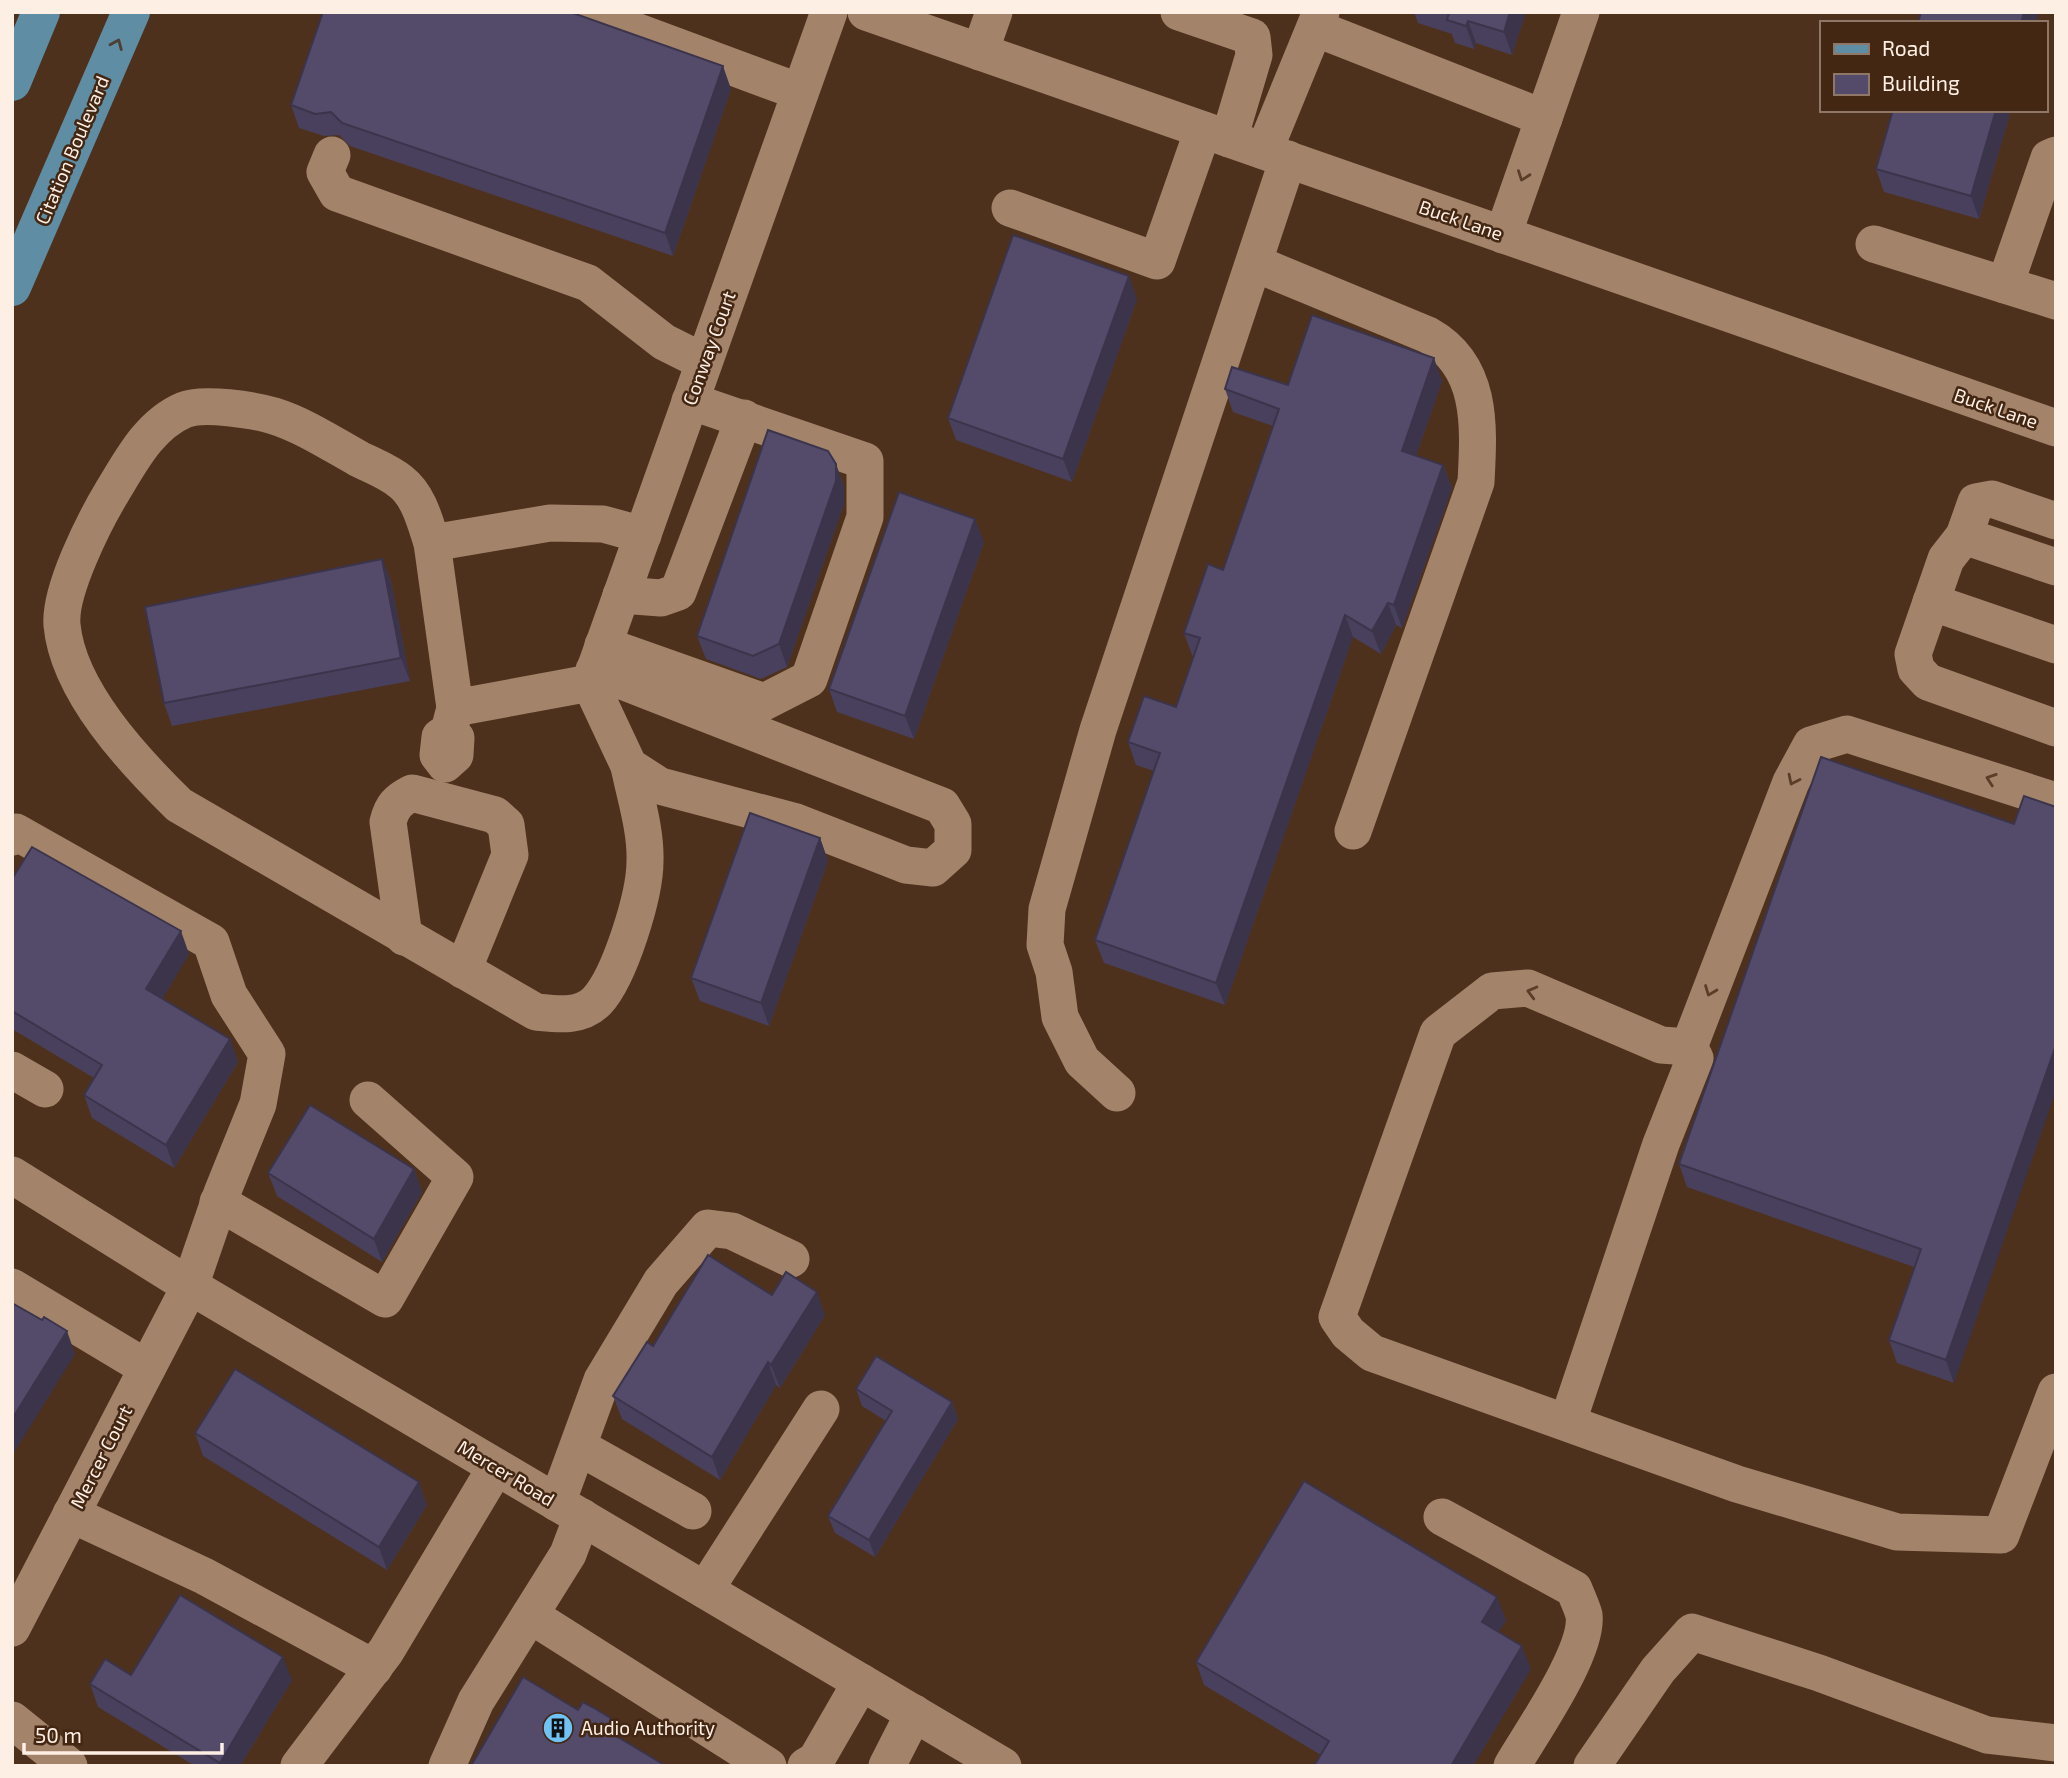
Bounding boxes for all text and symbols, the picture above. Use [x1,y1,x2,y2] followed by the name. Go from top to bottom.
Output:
[1820,21,2047,112] legend
[1882,35,1930,60] text: Road
[109,39,123,52] one-way arrow
[1882,70,1960,95] text: Building
[30,72,113,228] street label: Citation Boulevard
[1518,170,1532,182] one-way arrow
[1416,194,1506,245] street label: Buck Lane
[677,288,740,408] street label: Conway Court
[1951,382,2041,433] street label: Buck Lane
[1787,773,1801,785] one-way arrow
[1985,773,1998,787] one-way arrow
[1705,985,1719,997] one-way arrow
[1526,986,1538,1000] one-way arrow
[65,1401,136,1512] street label: Mercer Court
[454,1435,559,1510] street label: Mercer Road
[541,1711,575,1745] building icon: Audio Authority
[24,1712,222,1756] scale bar
[581,1716,715,1739] place label: Audio Authority
[35,1722,82,1747] text: 50 m

